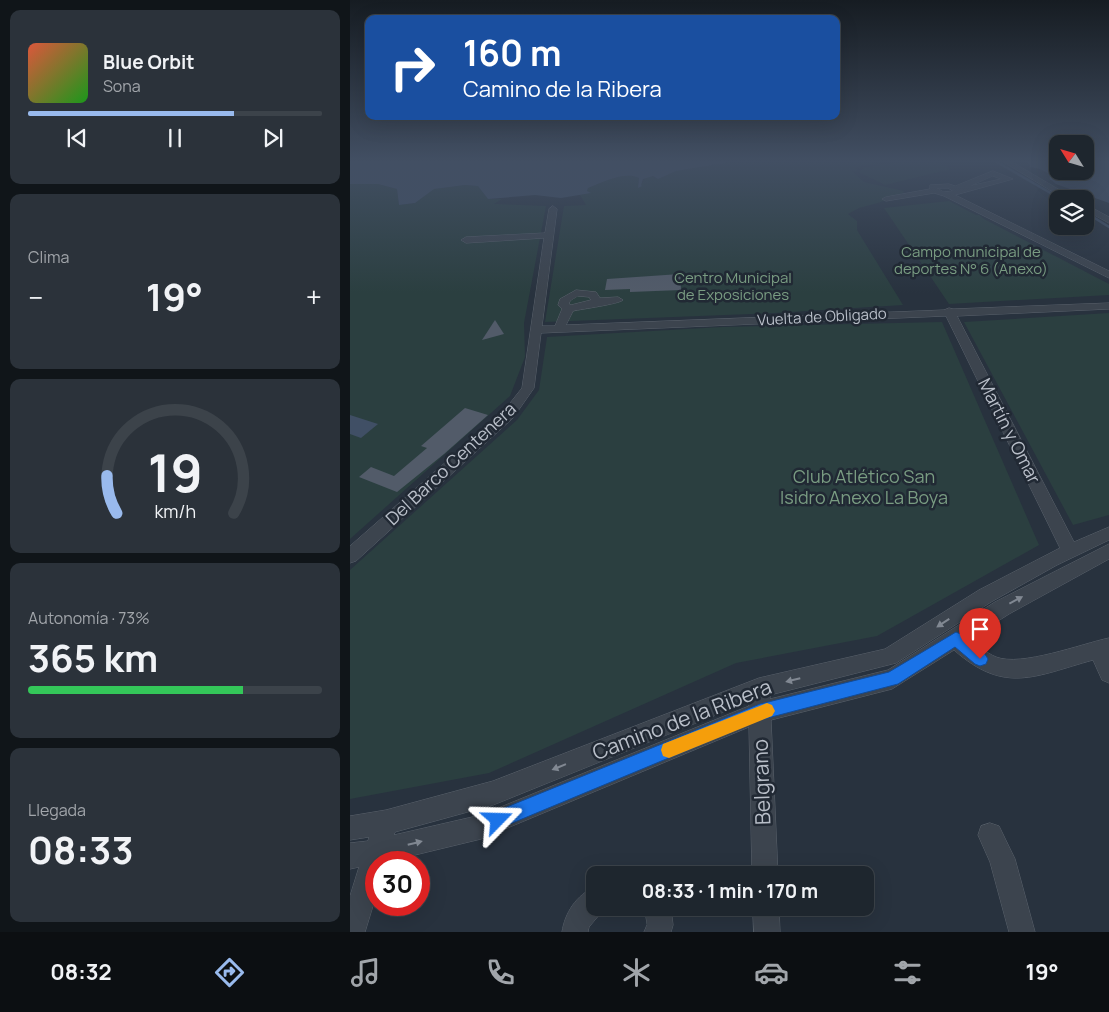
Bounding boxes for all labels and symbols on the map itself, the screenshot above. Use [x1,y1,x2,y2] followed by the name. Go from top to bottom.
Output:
[1049,135,1094,180] north arrow
[894,241,1048,279] park label: Campo municipal de deportes N° 6 (Anexo)
[674,267,792,305] park label: Centro Municipal de Exposiciones
[757,303,887,330] street label: Vuelta de Obligado
[973,374,1047,488] street label: Martín y Omar
[380,397,521,530] street label: Del Barco Centenera
[780,464,948,509] park label: Club Atlético San Isidro Anexo La Boya
[1008,596,1023,604] one-way arrow
[959,608,1001,659] pin
[937,618,950,628] one-way arrow
[588,672,775,766] street label: Camino de la Ribera
[786,676,801,684] one-way arrow
[746,739,776,826] street label: Belgrano
[552,764,566,772] one-way arrow
[471,793,523,845] position arrow
[407,839,422,847] one-way arrow
[365,851,430,916] speed limit sign: 30

